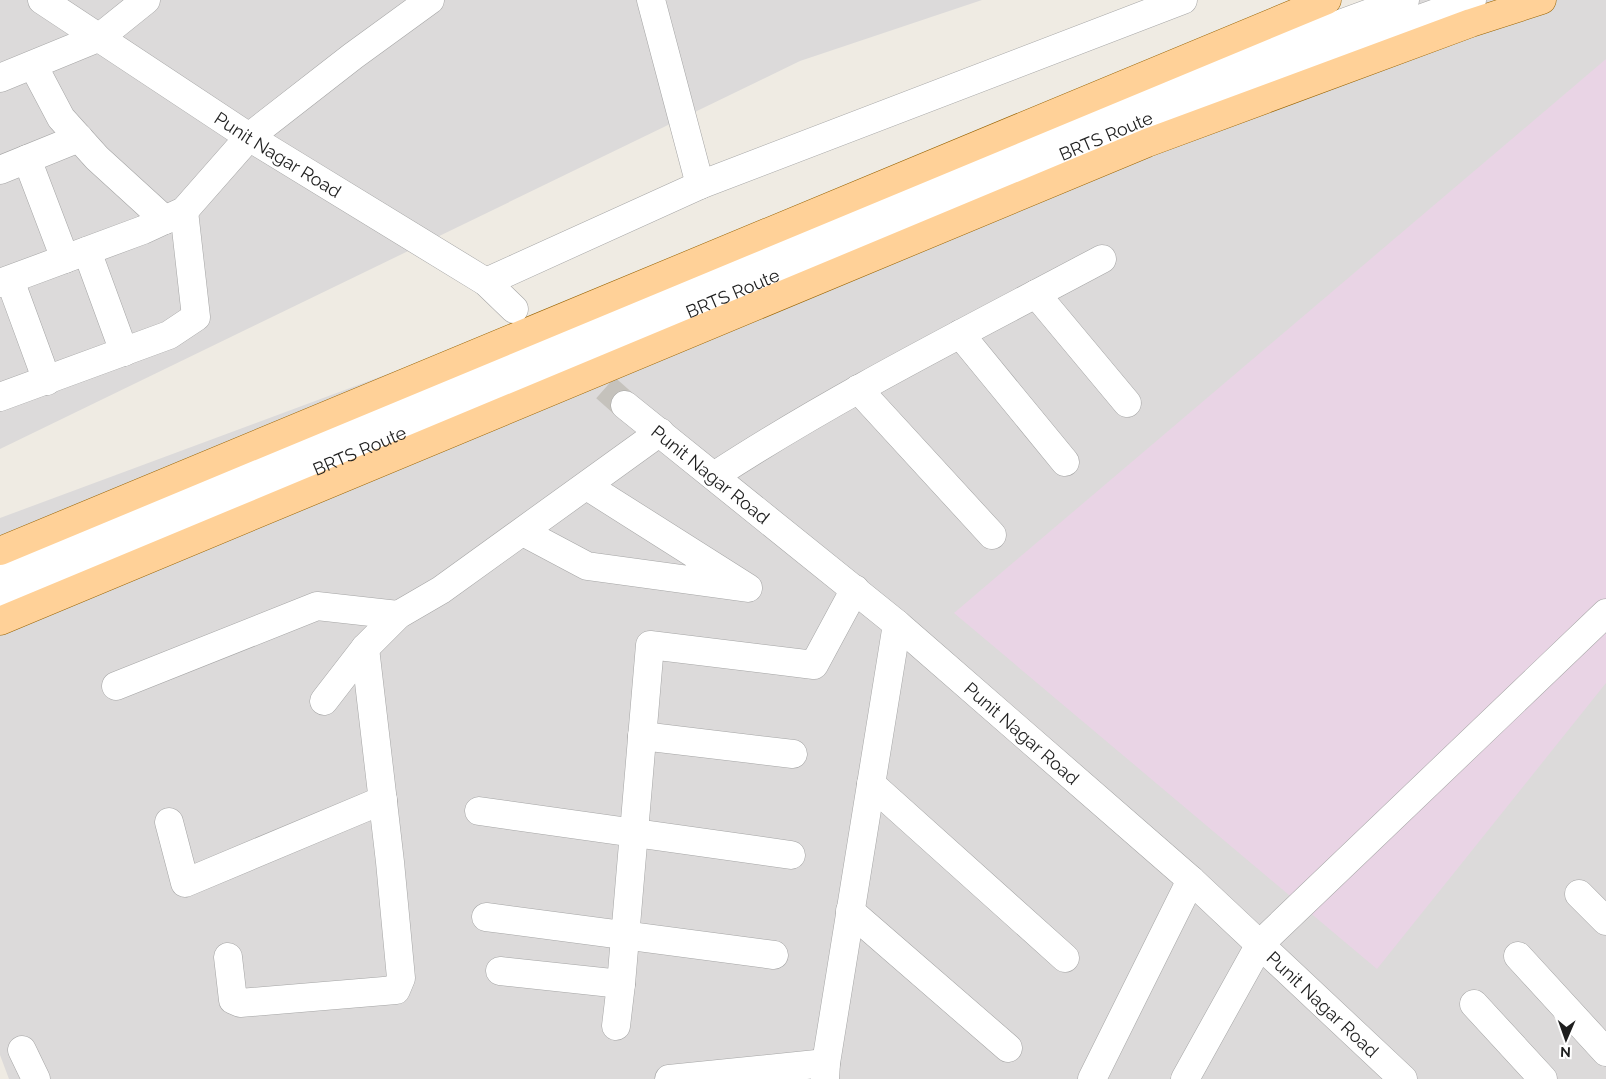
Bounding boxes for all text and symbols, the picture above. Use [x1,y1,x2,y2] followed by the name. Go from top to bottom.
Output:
[1056,106,1156,164] street label: BRTS Route
[211,107,345,201] street label: Punit Nagar Road
[683,264,783,322] street label: BRTS Route
[648,420,774,528] street label: Punit Nagar Road
[309,421,410,479] street label: BRTS Route
[960,677,1084,788] street label: Punit Nagar Road
[1263,946,1383,1061] street label: Punit Nagar Road
[1541,1014,1591,1064] north arrow
[1560,1044,1571,1060] text: N

